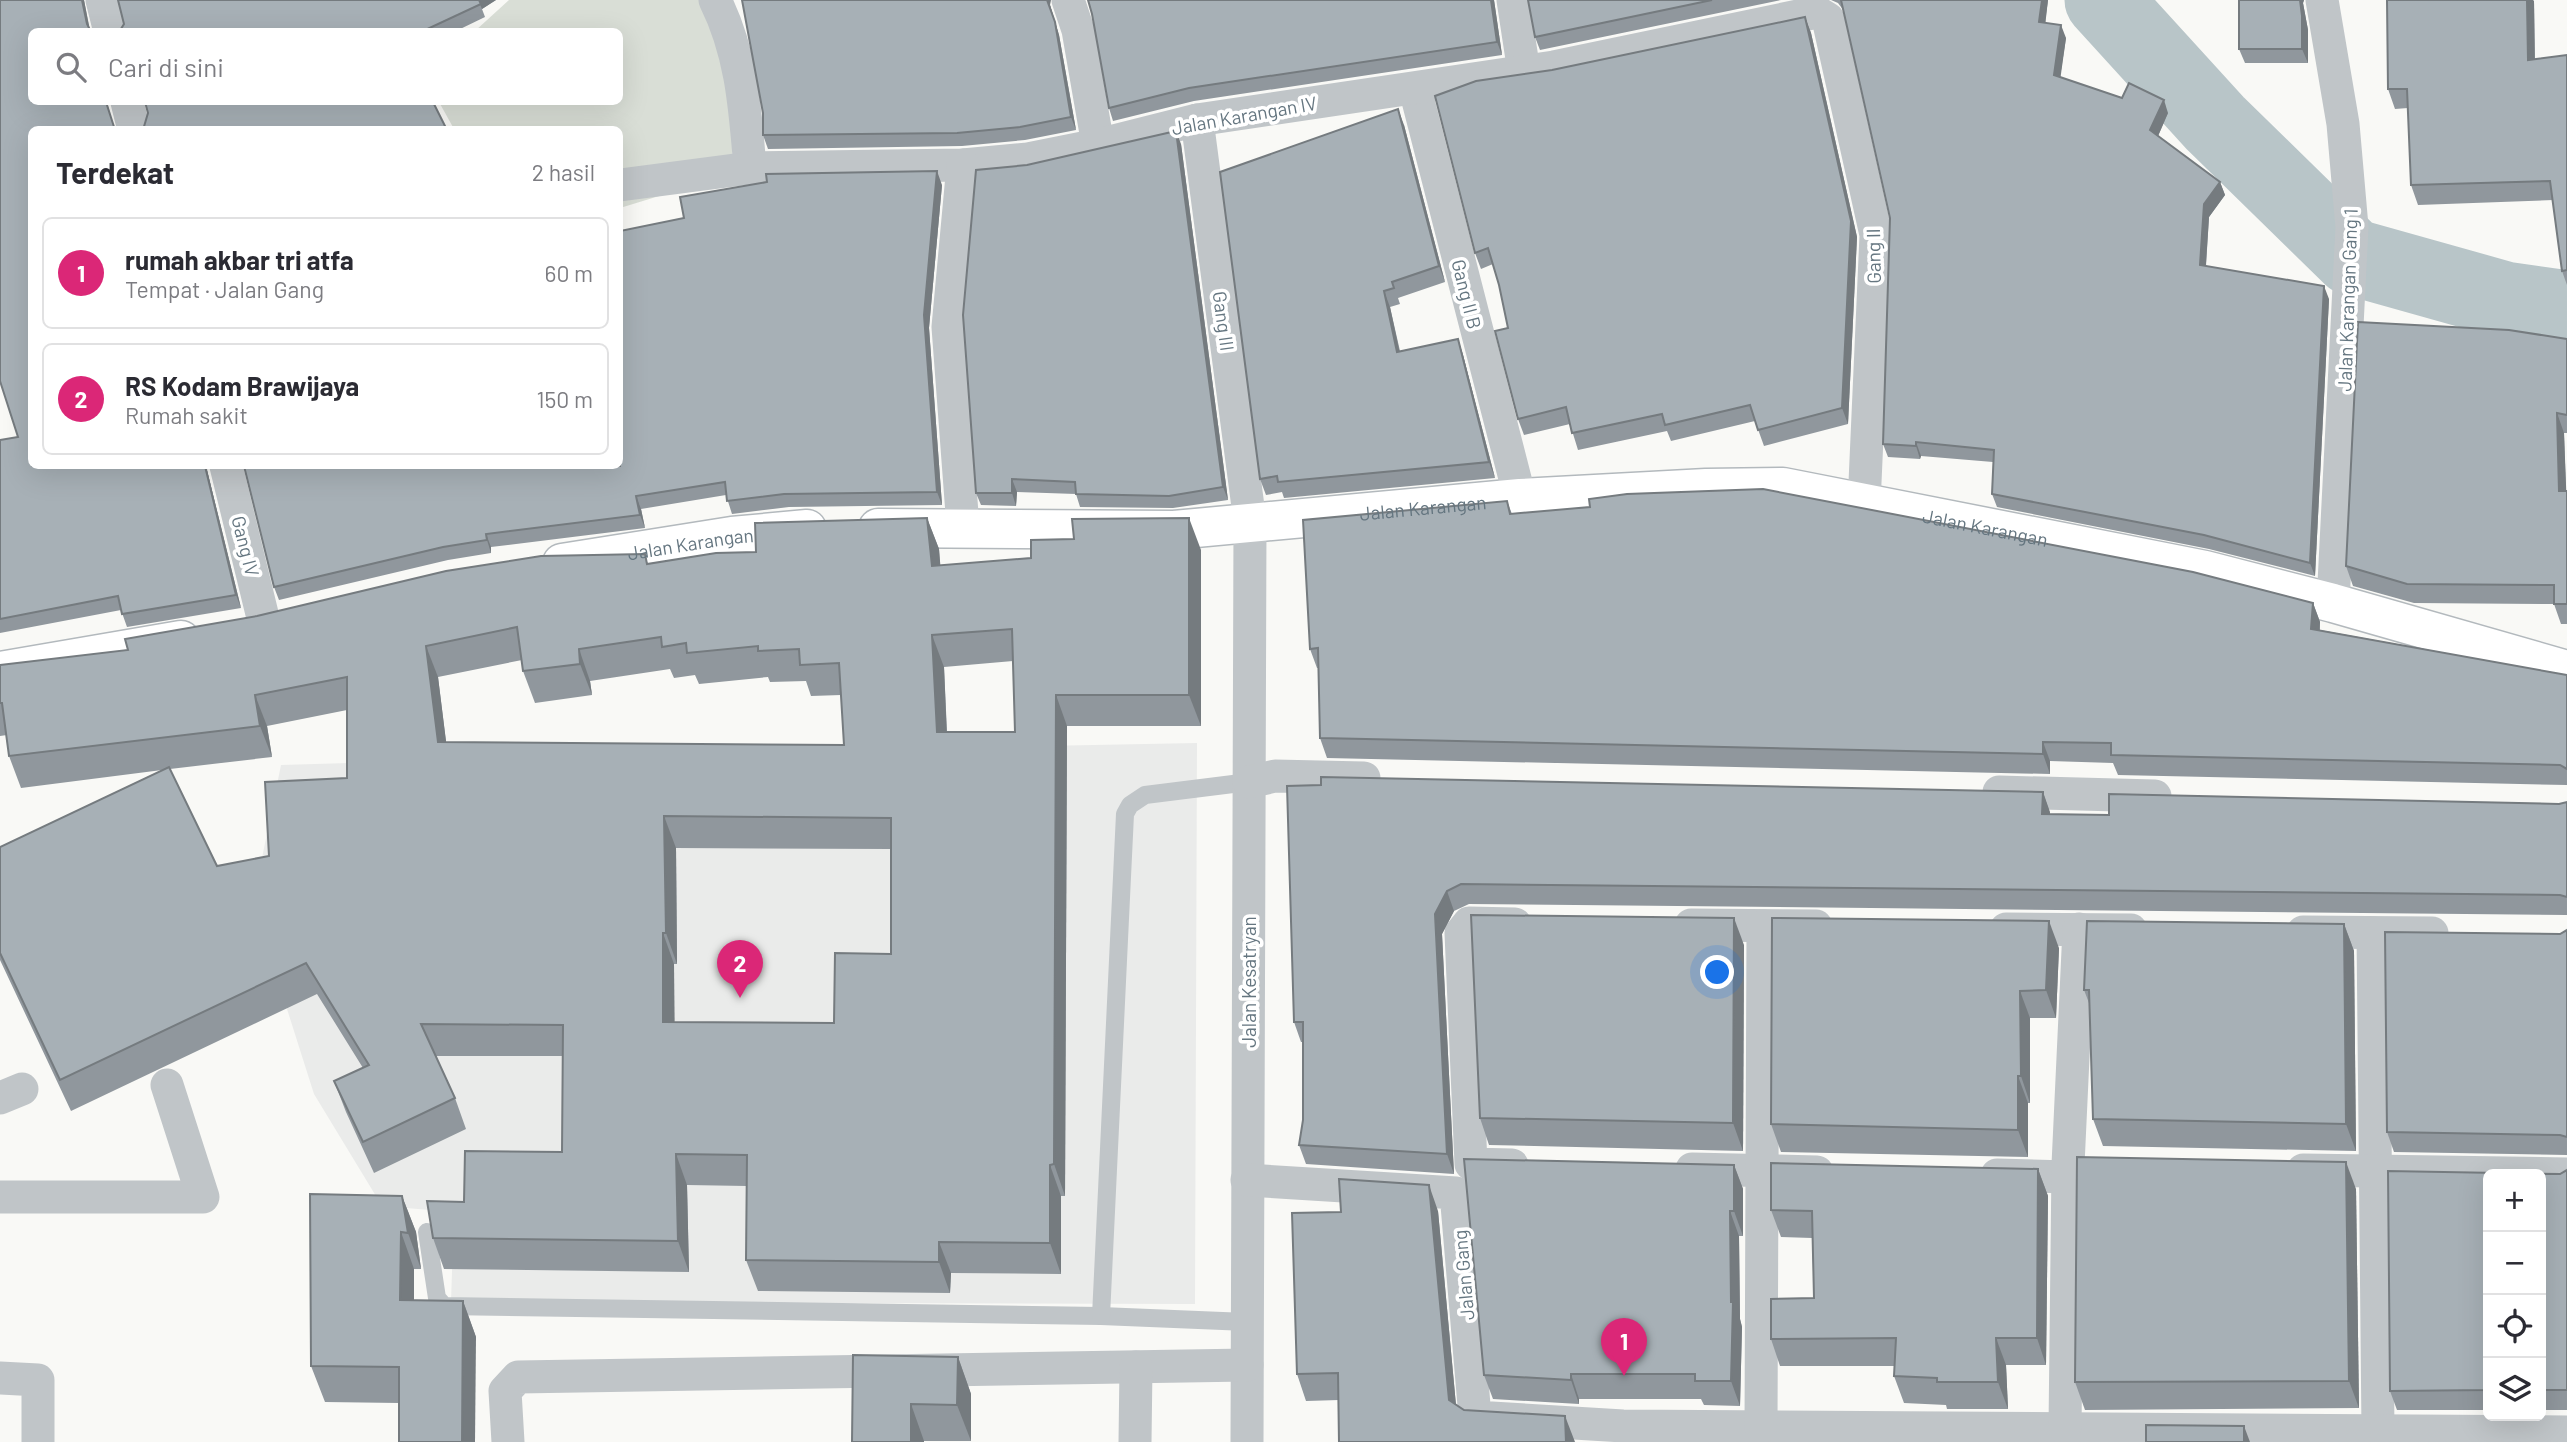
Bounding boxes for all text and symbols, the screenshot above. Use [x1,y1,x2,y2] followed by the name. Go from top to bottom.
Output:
[28,28,623,105] search box
[52,48,90,86] icon: search
[108,51,224,82] text: Cari di sini
[1170,91,1318,139] street label: Jalan Karangan IV
[56,154,174,190] text: Terdekat
[532,158,595,186] text: 2 hasil
[2332,208,2362,392] street label: Jalan Karangan Gang 1
[1861,228,1885,284] street label: Gang II
[125,244,354,275] text: rumah akbar tri atfa
[1447,257,1487,331] street label: Gang II B
[77,259,85,287] text: 1
[545,259,593,287] text: 60 m
[125,275,324,303] text: Tempat · Jalan Gang
[1208,290,1240,352] street label: Gang III
[125,370,359,401] text: RS Kodam Brawijaya
[75,385,87,413] text: 2
[537,385,593,413] text: 150 m
[125,401,248,429] text: Rumah sakit
[1359,490,1487,524] street label: Jalan Karangan
[1921,503,2050,550] street label: Jalan Karangan
[227,513,265,579] street label: Gang IV
[626,523,754,564] street label: Jalan Karangan
[1237,916,1260,1048] street label: Jalan Kesatryan
[717,940,763,998] pin: 2
[1700,955,1734,989] your location
[2483,1169,2546,1421] map controls
[2483,1169,2546,1232] button: +
[1448,1229,1478,1321] street label: Jalan Gang
[2483,1232,2546,1295] button: −
[2483,1295,2546,1358] button: locate
[1601,1318,1647,1376] pin: 1
[2483,1358,2546,1421] button: layers

